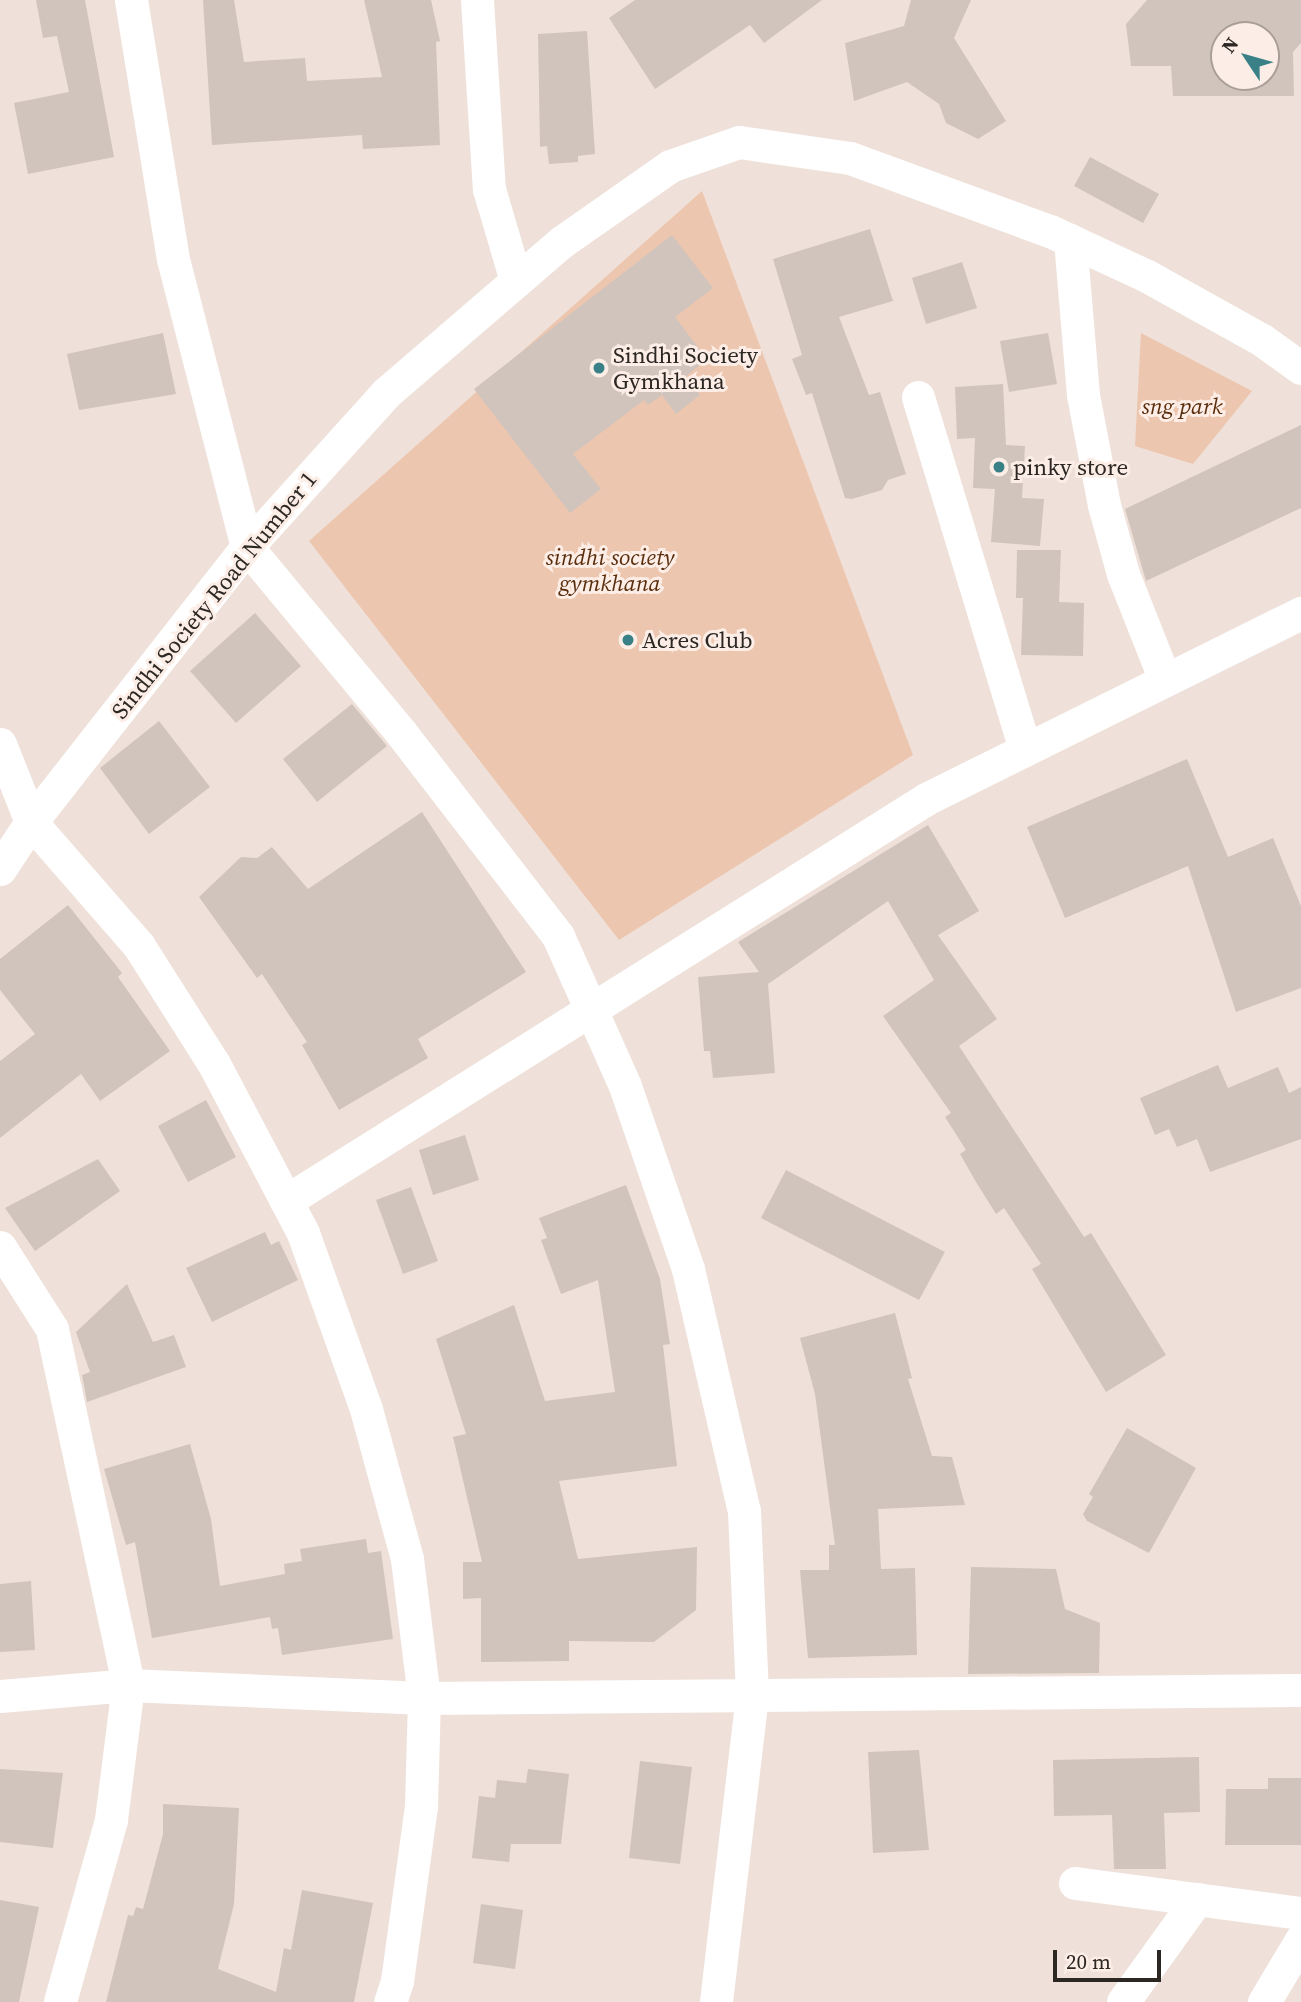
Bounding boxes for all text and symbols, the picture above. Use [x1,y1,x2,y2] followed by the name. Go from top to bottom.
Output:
[1210,21,1280,91] north arrow
[1215,32,1244,58] text: N
[613,341,758,395] place label: Sindhi Society Gymkhana
[591,360,607,376] marker: Sindhi Society Gymkhana
[1141,392,1223,420] park label: sng park
[1013,453,1128,481] place label: pinky store
[991,459,1007,475] marker: pinky store
[106,466,322,724] street label: Sindhi Society Road Number 1
[546,543,674,597] park label: sindhi society gymkhana
[642,626,752,654] place label: Acres Club
[620,632,636,648] marker: Acres Club
[1056,1936,1164,1980] scale bar
[1066,1947,1111,1976] text: 20 m

